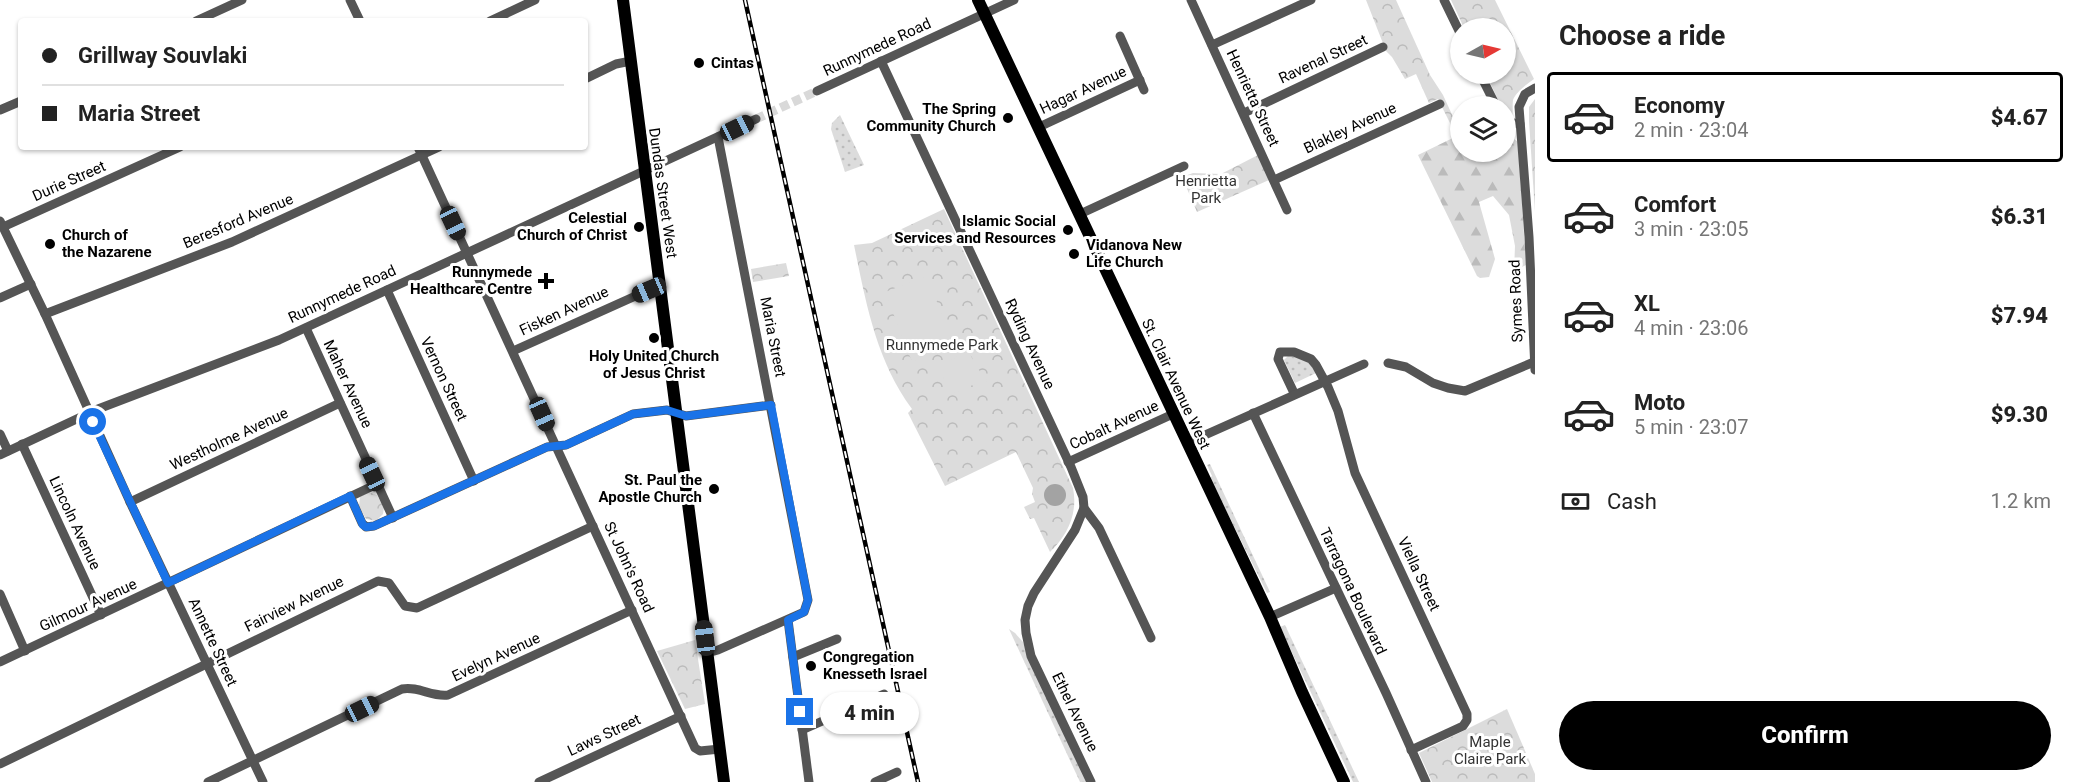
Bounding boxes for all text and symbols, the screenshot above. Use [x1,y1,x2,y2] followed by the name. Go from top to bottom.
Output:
[820,14,934,80] street label: Runnymede Road
[1450,18,1516,84] north arrow
[1450,18,1516,162] map controls
[1559,20,1725,52] text: Choose a ride
[1276,31,1370,87] street label: Ravenal Street
[78,43,247,68] text: Grillway Souvlaki
[1223,47,1283,149] street label: Henrietta Street
[711,54,754,72] place label: Cintas
[692,56,706,70] marker: Cintas
[1037,62,1129,118] street label: Hagar Avenue
[1562,90,1616,144] icon: car
[1634,93,1725,118] text: Economy
[1450,96,1516,162] button: layers
[1301,99,1399,157] street label: Blakley Avenue
[866,100,996,135] place label: The Spring Community Church
[78,101,200,126] text: Maria Street
[1991,105,2048,130] text: $4.67
[1001,111,1015,125] marker: The Spring Community Church
[717,112,757,144] car
[1634,118,1749,142] text: 2 min · 23:04
[645,127,681,259] street label: Dundas Street West
[30,157,108,205] street label: Durie Street
[1175,172,1237,207] park label: Henrietta Park
[1562,189,1616,243] icon: car
[180,190,296,252] street label: Beresford Avenue
[1634,192,1716,217] text: Comfort
[437,203,469,243] car
[1991,204,2048,229] text: $6.31
[517,209,627,244] place label: Celestial Church of Christ
[894,212,1056,247] place label: Islamic Social Services and Resources
[1634,217,1749,241] text: 3 min · 23:05
[632,220,646,234] marker: Celestial Church of Christ
[1061,223,1075,237] marker: Islamic Social Services and Resources
[62,226,152,261] place label: Church of the Nazarene
[1086,236,1182,271] place label: Vidanova New Life Church
[43,237,57,251] marker: Church of the Nazarene
[1067,247,1081,261] marker: Vidanova New Life Church
[1506,259,1526,343] street label: Symes Road
[285,261,399,327] street label: Runnymede Road
[410,263,532,298] place label: Runnymede Healthcare Centre
[537,272,555,290] marker: Runnymede Healthcare Centre
[629,275,669,305] car
[517,283,611,339] street label: Fisken Avenue
[1562,288,1616,342] icon: car
[1634,291,1660,316] text: XL
[756,295,790,379] street label: Maria Street
[1001,296,1059,392] street label: Ryding Avenue
[1991,303,2048,328] text: $7.94
[1138,316,1214,452] street label: St. Clair Avenue West
[1634,316,1749,340] text: 4 min · 23:06
[647,331,661,345] marker: Holy United Church of Jesus Christ
[417,334,471,424] street label: Vernon Street
[886,336,999,354] park label: Runnymede Park
[320,337,376,431] street label: Maher Avenue
[589,347,719,382] place label: Holy United Church of Jesus Christ
[1562,387,1616,441] icon: car
[1634,390,1685,415] text: Moto
[526,394,558,434] car
[1067,396,1161,453] street label: Cobalt Avenue
[1991,402,2048,427] text: $9.30
[167,404,291,474] street label: Westholme Avenue
[79,408,106,435] route start
[1634,415,1749,439] text: 5 min · 23:07
[356,454,388,494] car
[598,471,702,506] place label: St. Paul the Apostle Church
[45,473,105,573] street label: Lincoln Avenue
[707,482,721,496] marker: St. Paul the Apostle Church
[1559,485,1592,518] icon: cash
[1607,489,1657,514] text: Cash
[1991,489,2051,513] text: 1.2 km
[600,519,658,615] street label: St John's Road
[1316,525,1390,657] street label: Tarragona Boulevard
[1394,534,1444,614] street label: Viella Street
[242,572,347,636] street label: Fairview Avenue
[36,575,140,635] street label: Gilmour Avenue
[185,595,241,689] street label: Annette Street
[694,619,716,657] car
[449,629,543,685] street label: Evelyn Avenue
[823,648,927,683] place label: Congregation Knesseth Israel
[804,659,818,673] marker: Congregation Knesseth Israel
[1048,669,1102,755] street label: Ethel Avenue
[821,691,920,733] callout: 4 min
[342,693,382,725] car
[786,698,813,725] route end
[844,701,895,725] text: 4 min
[1559,701,2051,770] button: Confirm
[565,710,643,760] street label: Laws Street
[1454,733,1526,768] park label: Maple Claire Park

